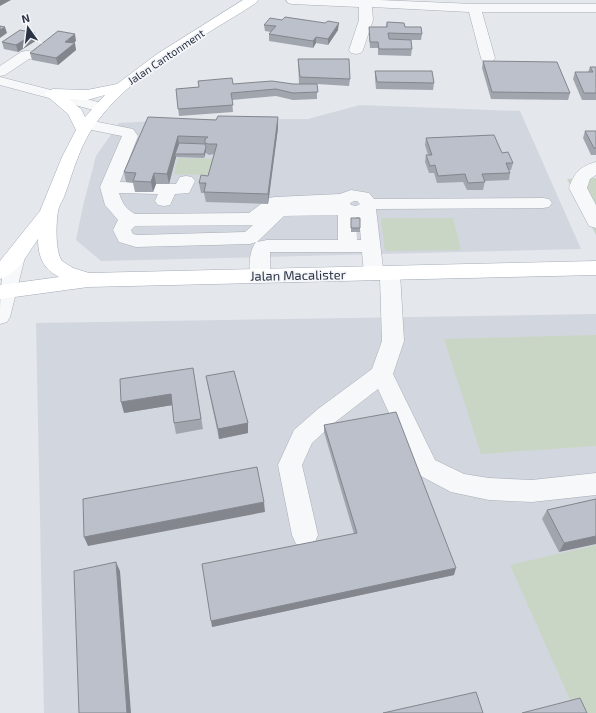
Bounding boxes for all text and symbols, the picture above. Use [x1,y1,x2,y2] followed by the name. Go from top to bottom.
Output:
[8,8,48,48] north arrow
[20,11,31,25] text: N
[125,26,206,87] street label: Jalan Cantonment
[250,266,346,284] street label: Jalan Macalister

